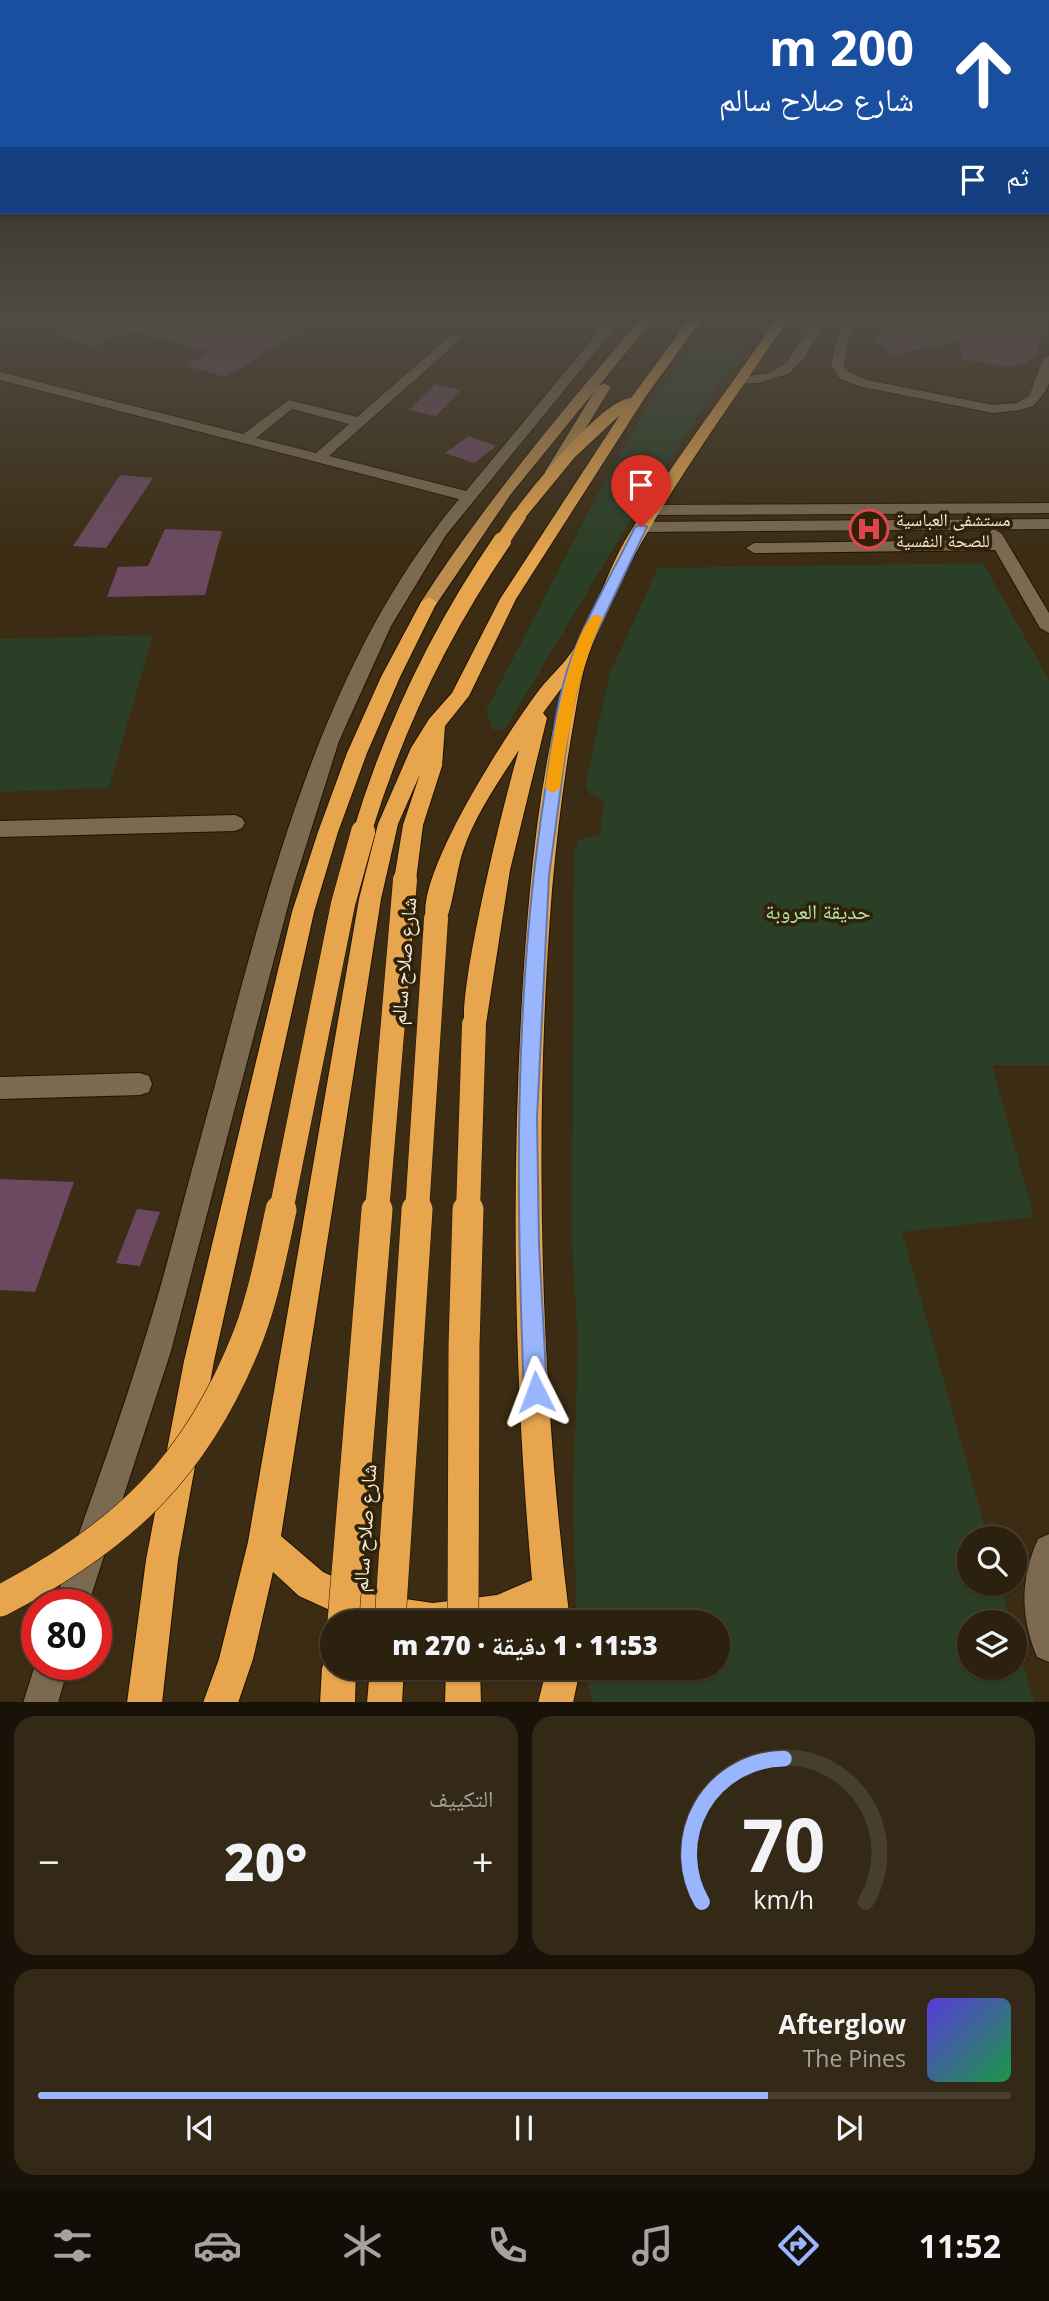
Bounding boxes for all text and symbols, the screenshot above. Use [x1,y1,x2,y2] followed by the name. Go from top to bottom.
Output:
[769,14,914,80] text: 200 m
[938,28,1029,119] icon: ahead
[719,77,914,120] text: شارع صلاح سالم
[1006,158,1029,194] text: ثم
[954,161,992,199] icon: arrive
[611,455,671,527] pin
[622,466,660,504] icon: arrive
[896,507,1010,552] place label: مستشفى العباسية للصحة النفسية
[848,508,890,550] hospital icon: مستشفى العباسية للصحة النفسية
[383,896,424,1026] street label: شارع صلاح سالم
[765,897,871,925] park label: حديقة العروبة
[499,1355,573,1429] position arrow
[346,1463,383,1593] street label: شارع صلاح سالم
[957,1526,1027,1680] map controls
[957,1526,1027,1596] button: search
[21,1589,112,1680] speed limit sign: 80
[957,1610,1027,1680] button: layers
[392,1627,658,1663] text: 11:53 · 1 دقيقة · 270 m
[429,1782,494,1814] text: التكييف
[742,1794,825,1893] text: 70
[224,1825,307,1896] text: 20°
[38,1835,60,1887] text: −
[472,1835,494,1887] text: +
[753,1881,814,1915] text: km/h
[779,2006,906,2042] text: Afterglow
[803,2042,906,2074] text: The Pines
[181,2109,219,2147] icon: previous
[505,2109,543,2147] icon: pause
[830,2109,868,2147] icon: next
[48,2221,97,2270] icon: filters
[193,2221,242,2270] icon: car
[338,2221,387,2270] icon: climate
[483,2221,532,2270] icon: phone
[628,2221,677,2270] icon: music
[774,2221,823,2270] icon: directions
[919,2224,1001,2267] text: 11:52

